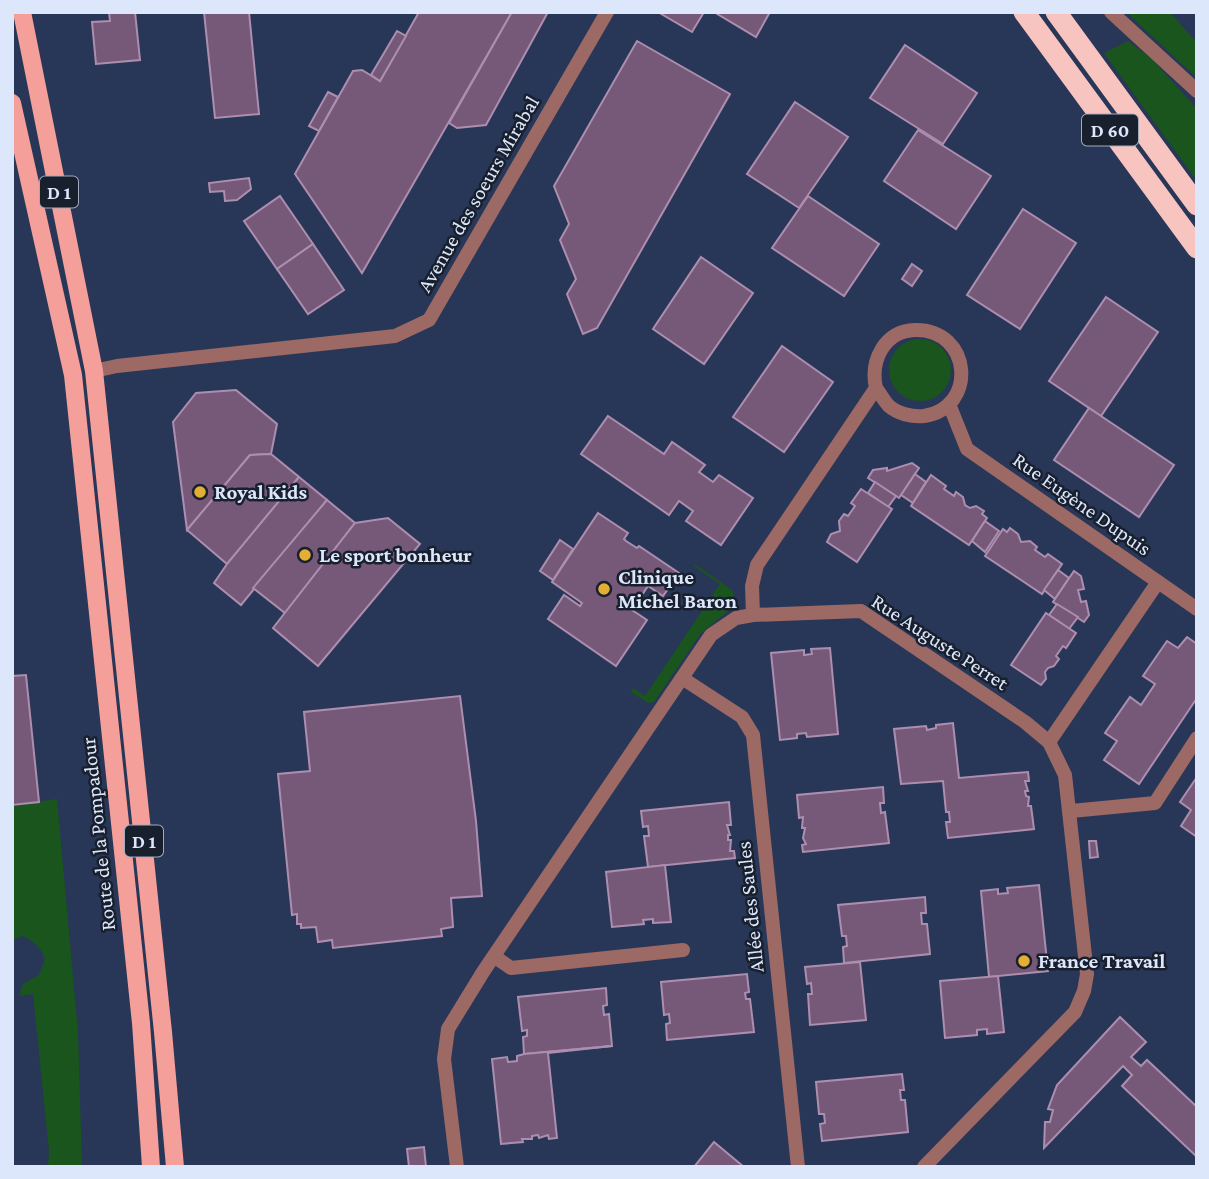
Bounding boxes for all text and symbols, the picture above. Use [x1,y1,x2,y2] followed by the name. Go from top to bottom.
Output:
[412,92,544,296] street label: Avenue des soeurs Mirabal
[1082,114,1138,146] road number: D 60
[40,176,78,208] road number: D 1
[1008,447,1156,561] street label: Rue Eugène Dupuis
[214,480,308,504] place label: Royal Kids
[192,484,208,500] marker: Royal Kids
[319,543,472,567] place label: Le sport bonheur
[297,547,313,563] marker: Le sport bonheur
[618,565,737,613] place label: Clinique Michel Baron
[596,581,612,597] marker: Clinique Michel Baron
[867,589,1014,696] street label: Rue Auguste Perret
[76,735,120,932] street label: Route de la Pompadour
[125,826,163,856] road number: D 1
[731,840,769,974] street label: Allée des Saules
[1038,949,1165,973] place label: France Travail
[1016,953,1032,969] marker: France Travail

